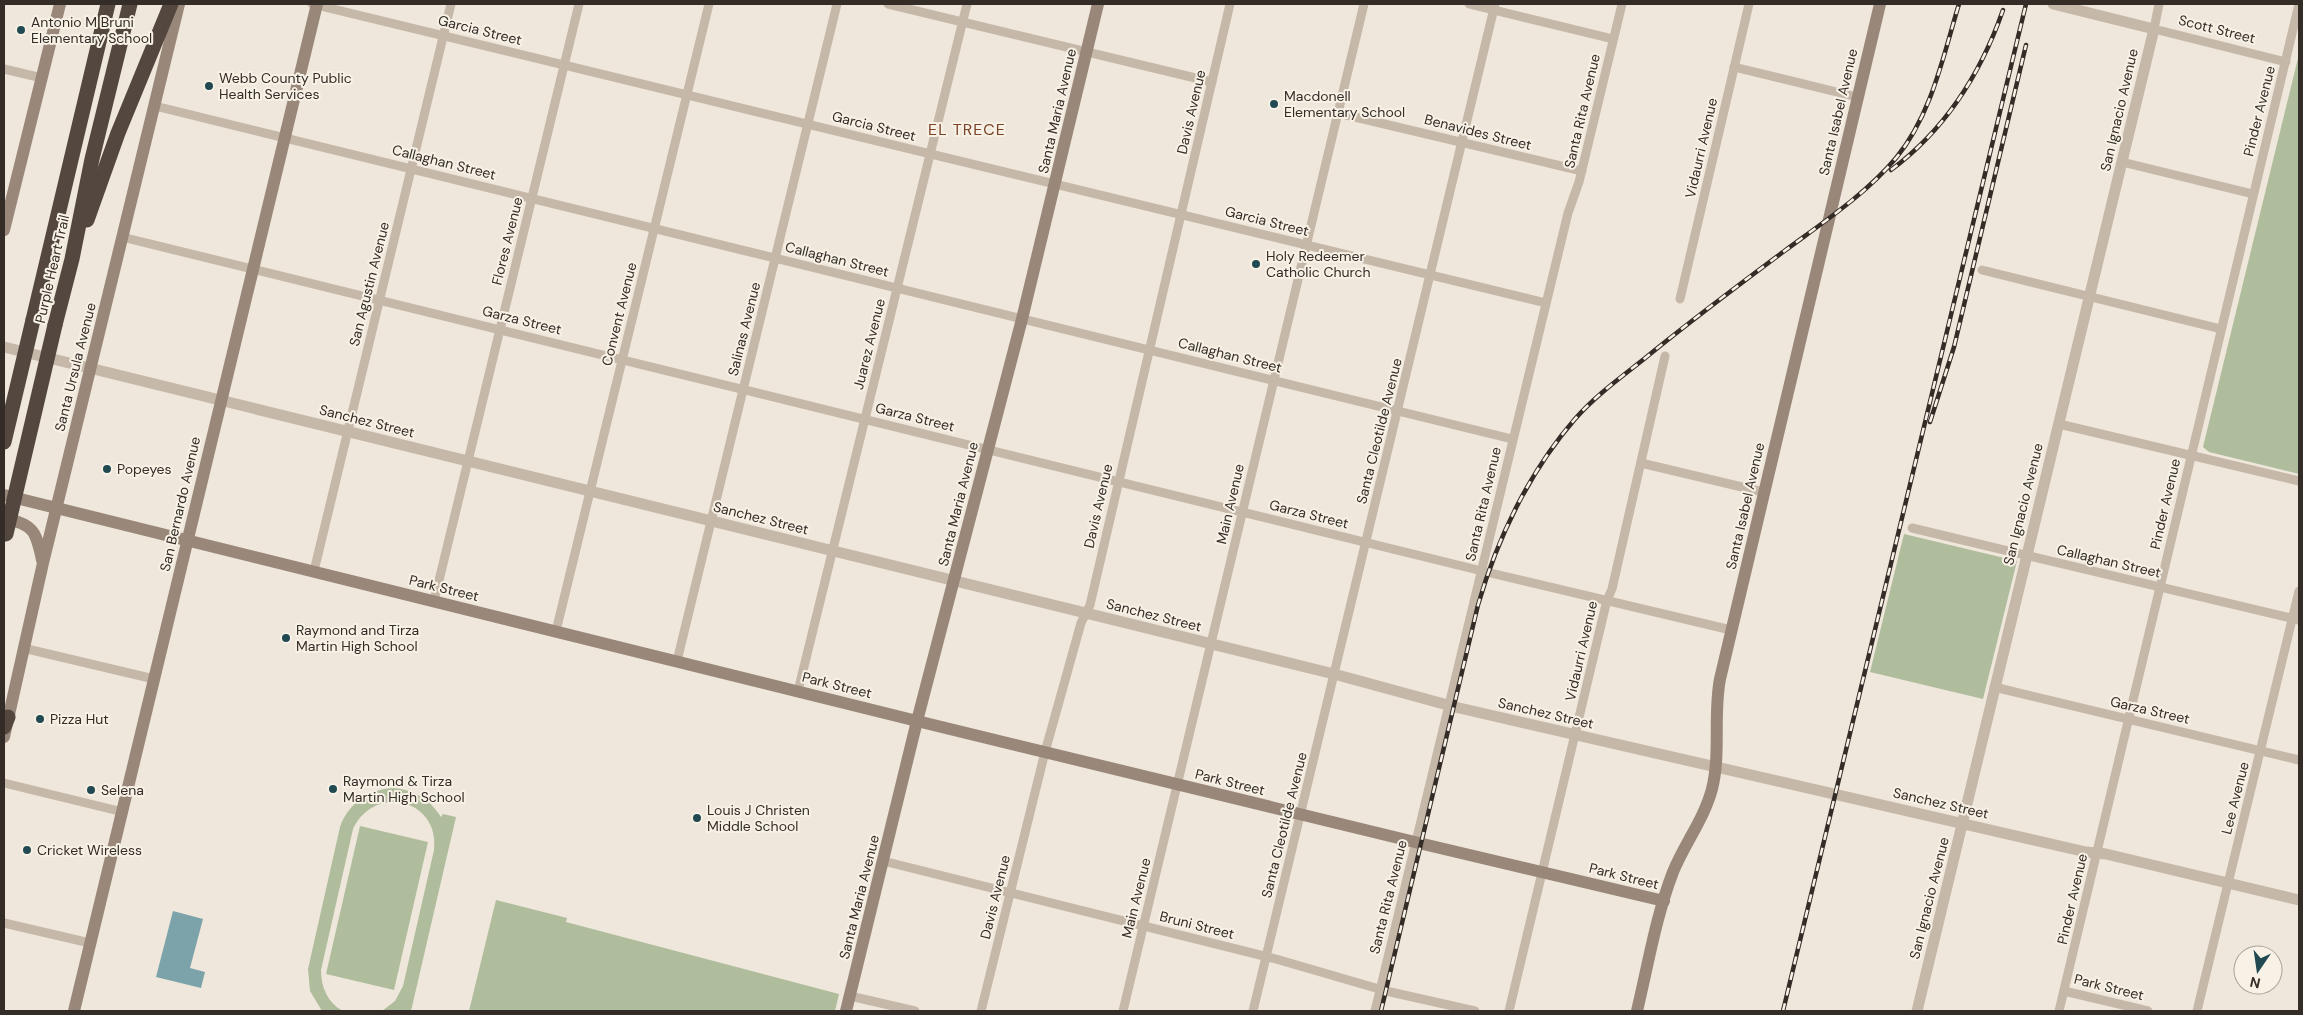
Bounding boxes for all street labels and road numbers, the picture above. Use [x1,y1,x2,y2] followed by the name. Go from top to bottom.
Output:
[436,11,524,49] street label: Garcia Street
[2177,11,2257,47] street label: Scott Street
[1034,47,1080,175] street label: Santa Maria Avenue
[1815,47,1861,177] street label: Santa Isabel Avenue
[2096,47,2142,173] street label: San Ignacio Avenue
[1560,52,1604,170] street label: Santa Rita Avenue
[2239,64,2279,158] street label: Pinder Avenue
[1173,68,1209,156] street label: Davis Avenue
[1681,96,1721,200] street label: Vidaurri Avenue
[830,107,918,145] street label: Garcia Street
[1423,110,1533,154] street label: Benavides Street
[390,140,498,184] street label: Callaghan Street
[487,195,527,287] street label: Flores Avenue
[1223,202,1311,240] street label: Garcia Street
[31,213,73,325] street label: Purple Heart Trail
[345,220,393,348] street label: San Agustin Avenue
[783,237,891,281] street label: Callaghan Street
[597,260,641,368] street label: Convent Avenue
[724,280,764,378] street label: Salinas Avenue
[849,297,889,391] street label: Juarez Avenue
[50,301,100,433] street label: Santa Ursula Avenue
[481,301,563,339] street label: Garza Street
[1176,333,1284,377] street label: Callaghan Street
[1352,356,1406,506] street label: Santa Cleotilde Avenue
[874,398,956,436] street label: Garza Street
[317,400,417,442] street label: Sanchez Street
[156,435,204,573] street label: San Bernardo Avenue
[934,440,982,568] street label: Santa Maria Avenue
[1722,441,1768,571] street label: Santa Isabel Avenue
[1999,441,2047,567] street label: San Ignacio Avenue
[1461,445,1505,563] street label: Santa Rita Avenue
[2146,457,2184,551] street label: Pinder Avenue
[1080,462,1116,550] street label: Davis Avenue
[1212,462,1248,546] street label: Main Avenue
[1268,495,1350,533] street label: Garza Street
[711,497,811,539] street label: Sanchez Street
[2055,540,2163,582] street label: Callaghan Street
[407,571,481,605] street label: Park Street
[1104,594,1204,636] street label: Sanchez Street
[1561,599,1601,703] street label: Vidaurri Avenue
[800,668,874,702] street label: Park Street
[2109,692,2191,728] street label: Garza Street
[1496,693,1596,733] street label: Sanchez Street
[1257,750,1311,900] street label: Santa Cleotilde Avenue
[2217,760,2253,836] street label: Lee Avenue
[1193,765,1267,799] street label: Park Street
[1891,783,1991,823] street label: Sanchez Street
[835,833,883,961] street label: Santa Maria Avenue
[1905,835,1953,961] street label: San Ignacio Avenue
[1365,838,1411,956] street label: Santa Rita Avenue
[2053,852,2091,946] street label: Pinder Avenue
[976,853,1014,941] street label: Davis Avenue
[1117,856,1155,940] street label: Main Avenue
[1587,859,1661,893] street label: Park Street
[1158,907,1236,943] street label: Bruni Street
[2072,970,2146,1004] street label: Park Street

